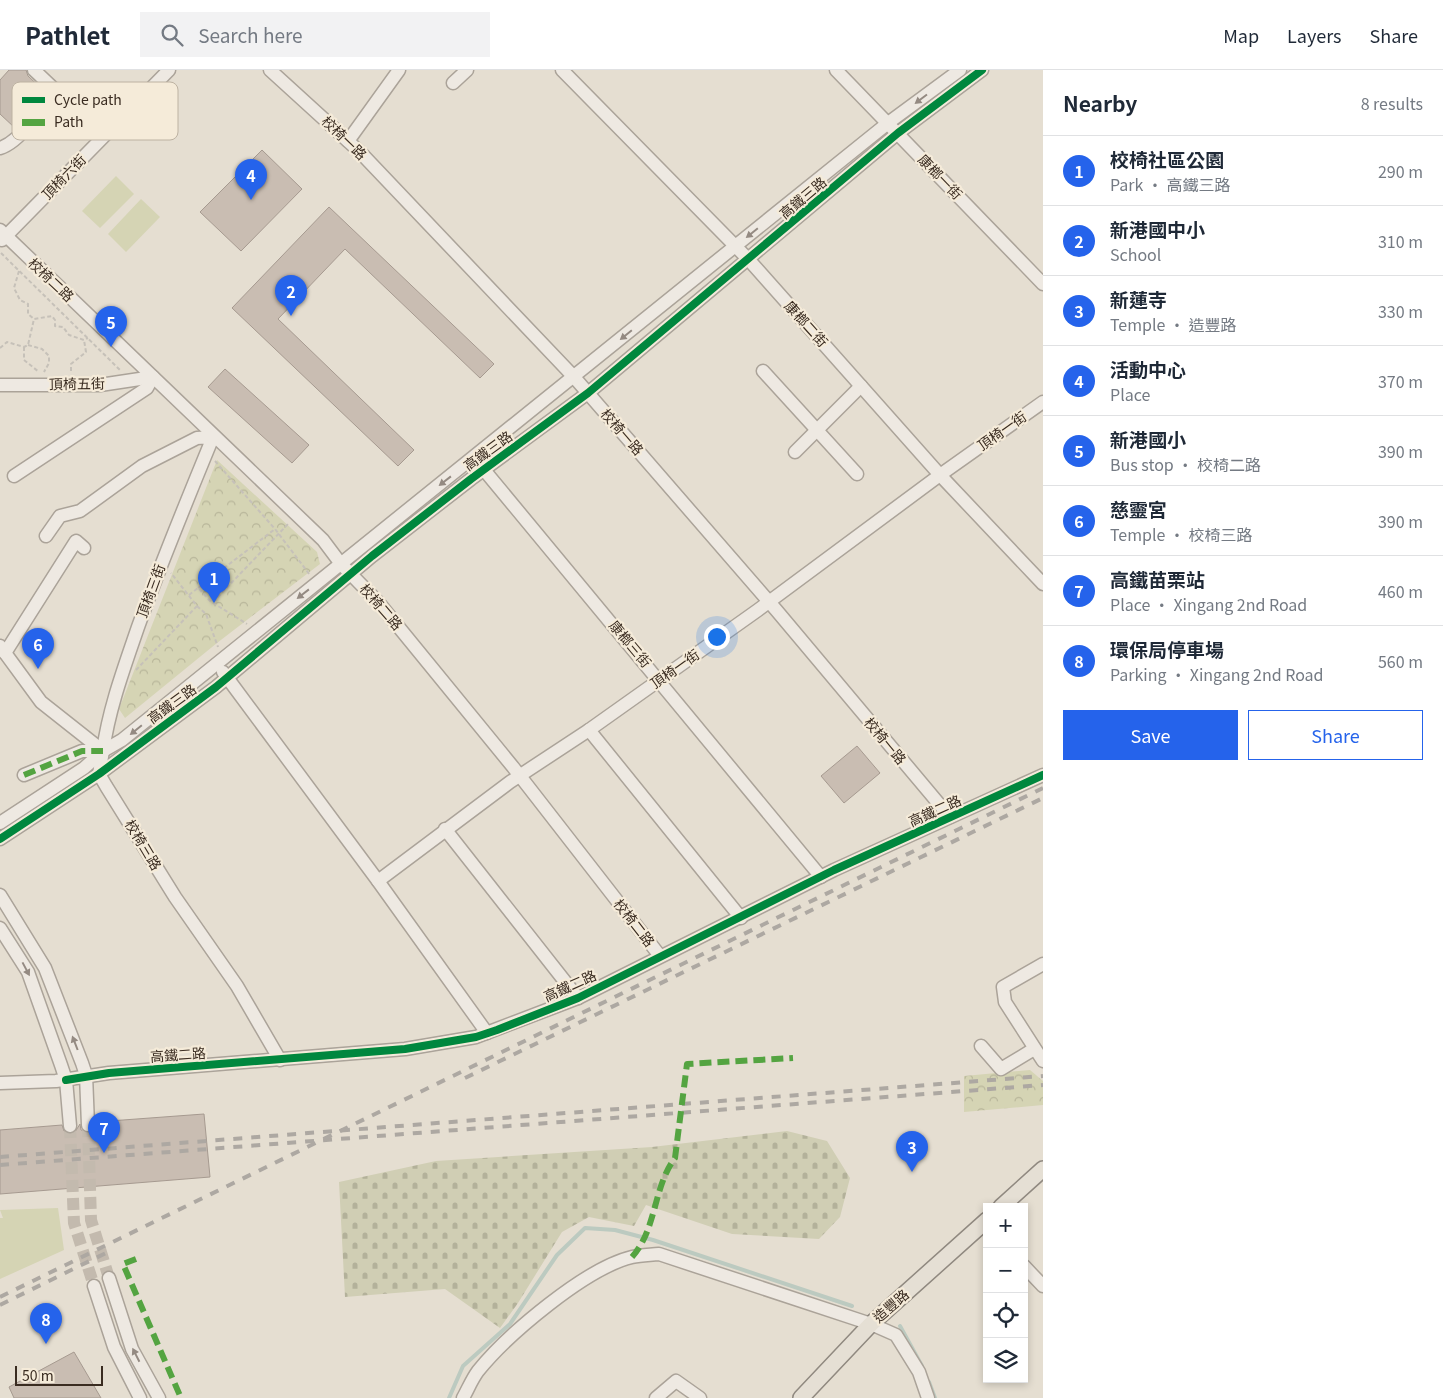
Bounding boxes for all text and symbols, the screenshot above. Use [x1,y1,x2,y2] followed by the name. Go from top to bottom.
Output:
[140,12,490,57] search box
[25,17,110,52] text: Pathlet
[158,21,186,49] icon: search
[198,21,303,48] text: Search here
[1223,22,1259,48] text: Map
[1287,22,1342,48] text: Layers
[1370,22,1418,48] text: Share
[12,82,178,140] legend
[1063,88,1137,118] text: Nearby
[54,89,122,109] text: Cycle path
[1361,91,1423,115] text: 8 results
[914,94,928,104] one-way arrow
[54,111,84,131] text: Path
[318,111,372,164] street label: 校椅一路
[1110,145,1224,172] text: 校椅社區公園
[37,149,90,203] street label: 頂椅六街
[914,149,967,203] street label: 康榔一街
[235,159,267,200] pin: 4
[1074,159,1084,183] text: 1
[1378,159,1423,183] text: 290 m
[774,172,830,223] street label: 高鐵三路
[1110,172,1231,196] text: Park · 高鐵三路
[1110,215,1205,242] text: 新港國中小
[746,228,759,239] one-way arrow
[1074,229,1084,253] text: 2
[1378,229,1423,253] text: 310 m
[1110,242,1161,266] text: School
[24,253,79,306] street label: 校椅二路
[275,275,307,316] pin: 2
[1110,285,1167,312] text: 新蓮寺
[781,296,833,351] street label: 康榔二街
[1074,299,1084,323] text: 3
[1378,299,1423,323] text: 330 m
[95,306,127,347] pin: 5
[1110,312,1237,336] text: Temple · 造豐路
[620,330,633,341] one-way arrow
[1110,355,1186,382] text: 活動中心
[1074,369,1084,393] text: 4
[1378,369,1423,393] text: 370 m
[49,373,105,393] street label: 頂椅五街
[1110,382,1150,406] text: Place
[597,404,649,459] street label: 校椅一路
[973,406,1030,454] street label: 頂椅一街
[1110,425,1186,452] text: 新港國小
[459,426,516,475] street label: 高鐵三路
[1074,439,1084,463] text: 5
[1378,439,1423,463] text: 390 m
[1110,452,1261,476] text: Bus stop · 校椅二路
[439,476,452,487] one-way arrow
[1110,495,1167,522] text: 慈靈宮
[1074,509,1084,533] text: 6
[1378,509,1423,533] text: 390 m
[1110,522,1253,546] text: Temple · 校椅三路
[131,561,169,620] street label: 頂椅三街
[198,562,230,603] pin: 1
[1110,565,1205,592] text: 高鐵苗栗站
[356,579,408,634] street label: 校椅二路
[1074,579,1084,603] text: 7
[1378,579,1423,603] text: 460 m
[297,589,310,600] one-way arrow
[1110,592,1307,616] text: Place · Xingang 2nd Road
[605,615,656,671] street label: 康榔三街
[704,624,730,650] your location
[22,628,54,669] pin: 6
[1110,635,1224,662] text: 環保局停車場
[646,644,703,692] street label: 頂椅一街
[1074,649,1084,673] text: 8
[1378,649,1423,673] text: 560 m
[1110,662,1324,686] text: Parking · Xingang 2nd Road
[143,679,200,728] street label: 高鐵三路
[1063,710,1238,760] button: Save
[1248,710,1423,760] button: Share
[860,712,911,768] street label: 校椅一路
[129,724,142,735] one-way arrow
[905,790,964,831] street label: 高鐵二路
[121,815,167,874] street label: 校椅三路
[610,894,660,951] street label: 校椅二路
[22,962,30,977] one-way arrow
[540,965,599,1006] street label: 高鐵二路
[70,1036,78,1050] one-way arrow
[149,1042,207,1066] street label: 高鐵二路
[88,1112,120,1153] pin: 7
[896,1131,928,1172] pin: 3
[983,1203,1028,1383] map controls
[983,1203,1028,1248] button: +
[983,1248,1028,1293] button: −
[868,1284,913,1327] street label: 造豐路
[983,1293,1028,1338] button: locate
[30,1303,62,1344] pin: 8
[983,1338,1028,1383] button: layers
[132,1348,140,1362] one-way arrow
[15,1363,102,1386] scale bar
[22,1365,54,1385] text: 50 m

